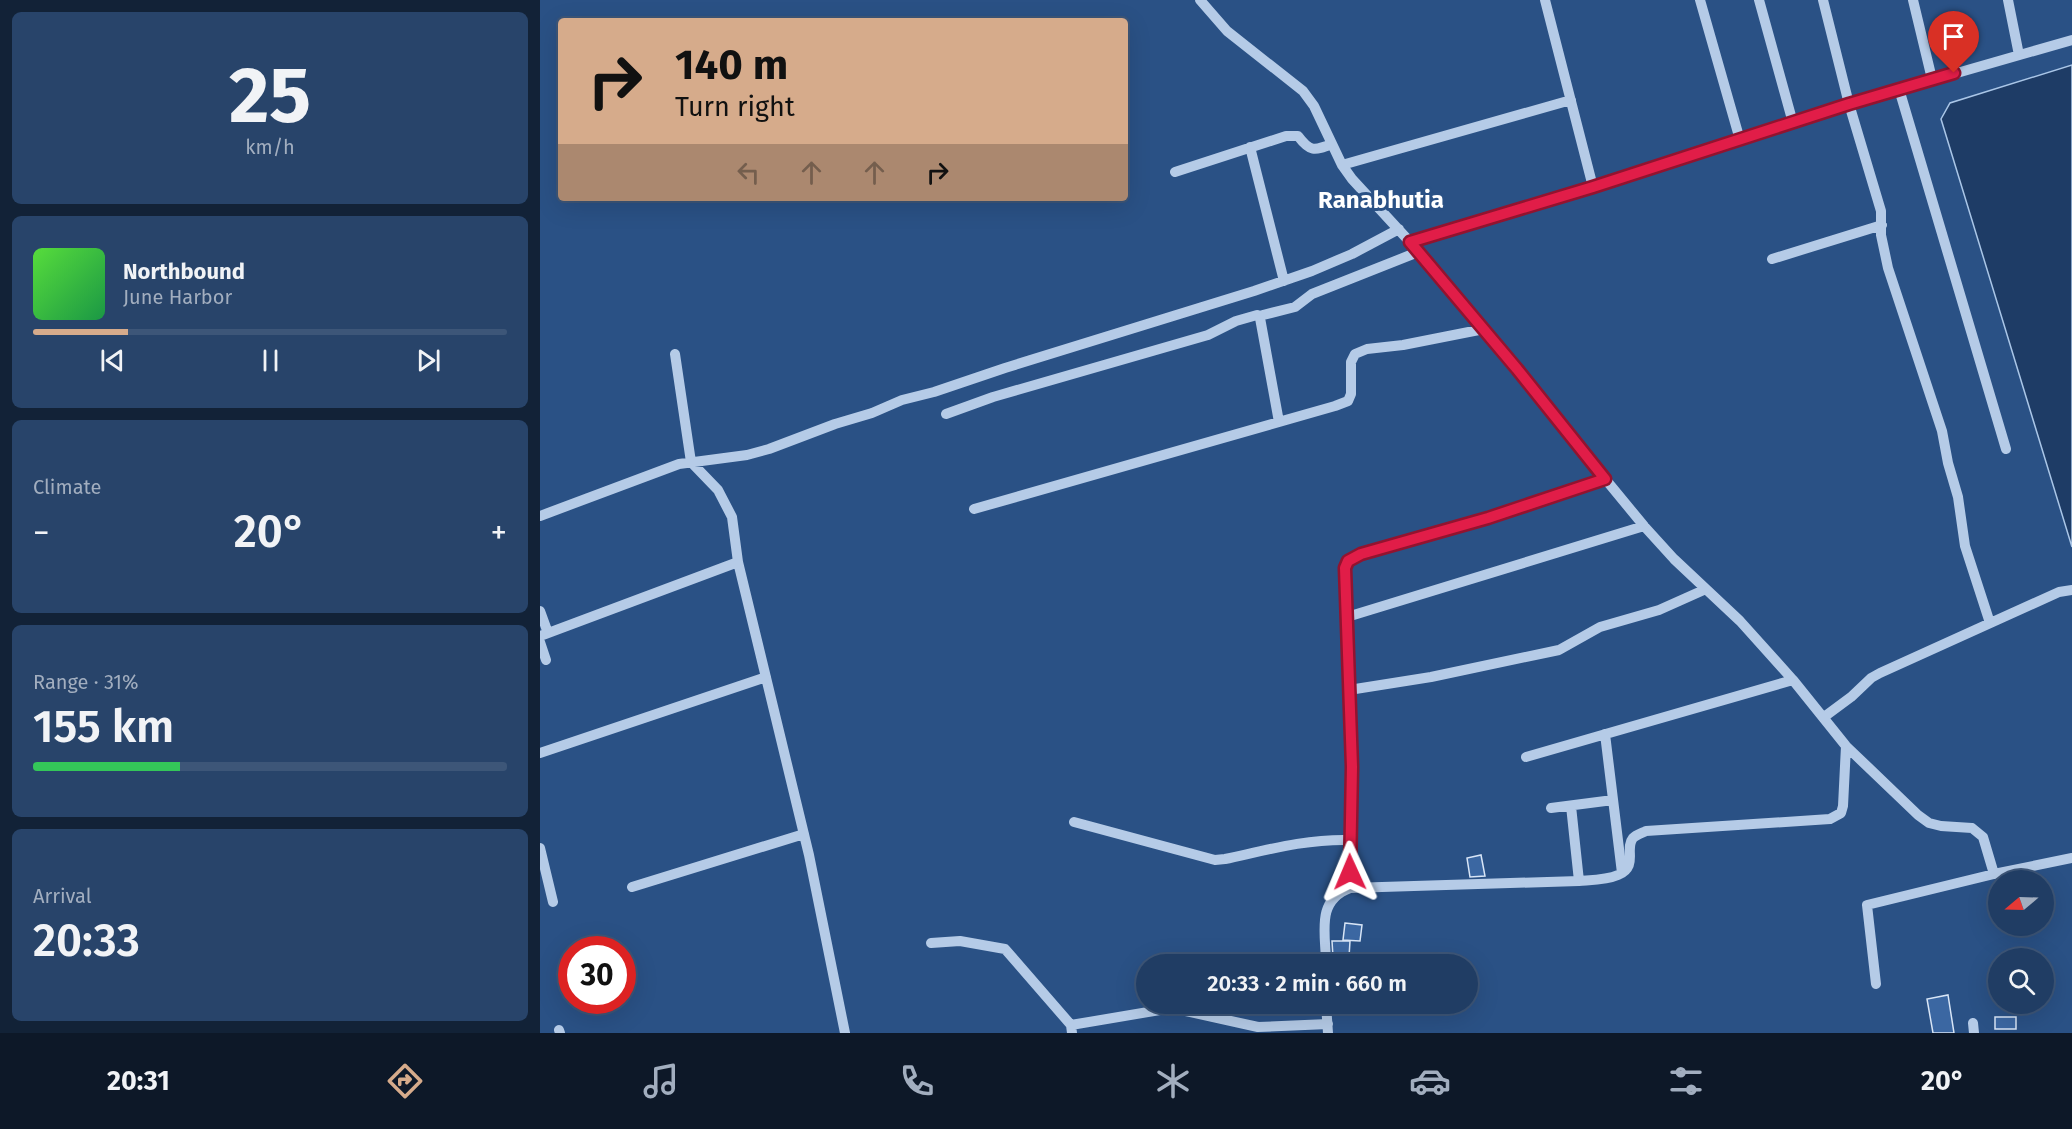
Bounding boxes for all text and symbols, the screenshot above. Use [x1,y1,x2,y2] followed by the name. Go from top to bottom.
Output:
[1928,11,1979,73] pin
[1937,20,1970,53] icon: arrive
[675,40,788,90] text: 140 m
[576,42,654,120] icon: right
[229,49,311,143] text: 25
[675,91,795,123] text: Turn right
[245,135,295,159] text: km/h
[732,156,765,189] icon: left
[795,156,828,189] icon: ahead
[858,156,891,189] icon: ahead
[921,156,954,189] icon: right
[1318,186,1444,214] district label: Ranabhutia
[123,258,245,285] text: Northbound
[123,285,232,309] text: June Harbor
[96,344,129,377] icon: previous
[254,344,287,377] icon: pause
[412,344,445,377] icon: next
[33,475,101,499] text: Climate
[234,505,306,559] text: 20°
[33,513,50,553] text: −
[491,513,507,553] text: +
[33,670,139,694] text: Range · 31%
[33,700,174,754] text: 155 km
[1318,840,1382,904] position arrow
[1988,870,2054,936] north arrow
[1988,870,2054,1014] map controls
[33,884,92,908] text: Arrival
[33,914,140,968] text: 20:33
[558,936,636,1014] speed limit sign: 30
[1988,948,2054,1014] button: search
[1207,970,1407,997] text: 20:33 · 2 min · 660 m
[384,1060,426,1102] icon: directions
[640,1060,682,1102] icon: music
[896,1060,938,1102] icon: phone
[1152,1060,1194,1102] icon: climate
[1409,1060,1451,1102] icon: car
[1665,1060,1707,1102] icon: filters
[107,1065,170,1097] text: 20:31
[1921,1065,1965,1097] text: 20°

